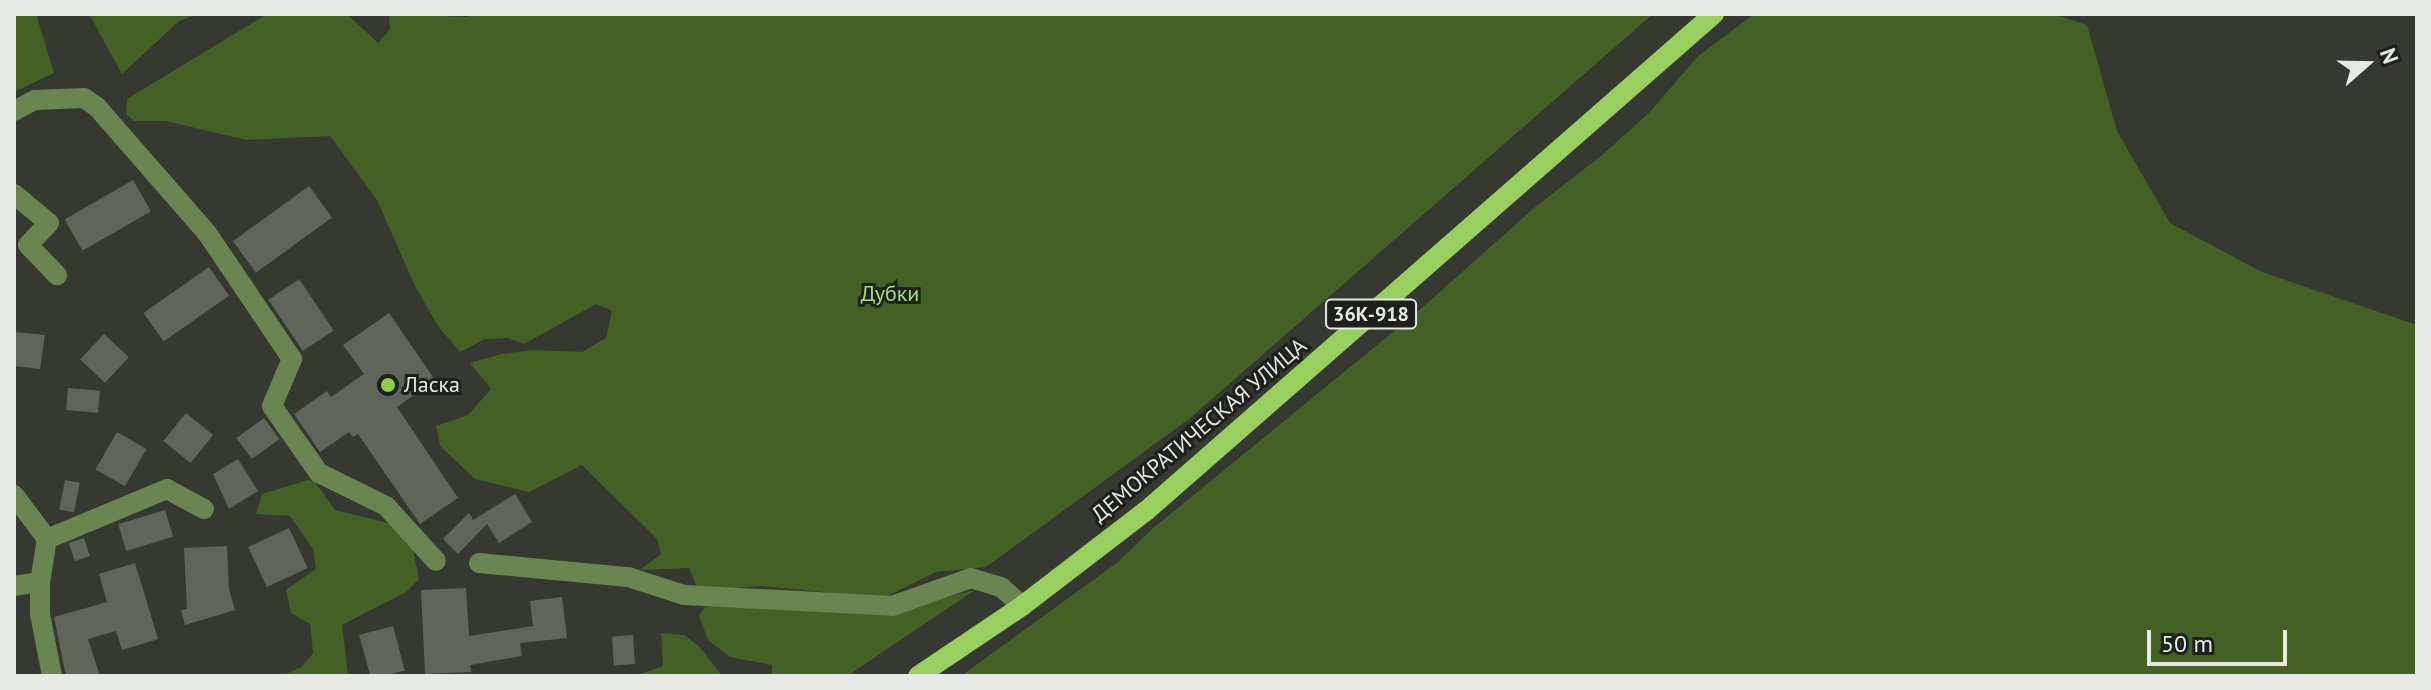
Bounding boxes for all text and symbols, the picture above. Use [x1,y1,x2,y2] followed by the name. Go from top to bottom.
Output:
[2327,24,2407,104] north arrow
[2374,44,2405,67] text: N
[861,281,919,307] park label: Дубки
[1325,298,1417,330] road number: 36К-918
[1086,332,1312,528] street label: ДЕМОКРАТИЧЕСКАЯ УЛИЦА
[404,372,460,398] place label: Ласка
[379,376,397,394] marker: Ласка
[2151,614,2291,664] scale bar
[2161,628,2213,659] text: 50 m

